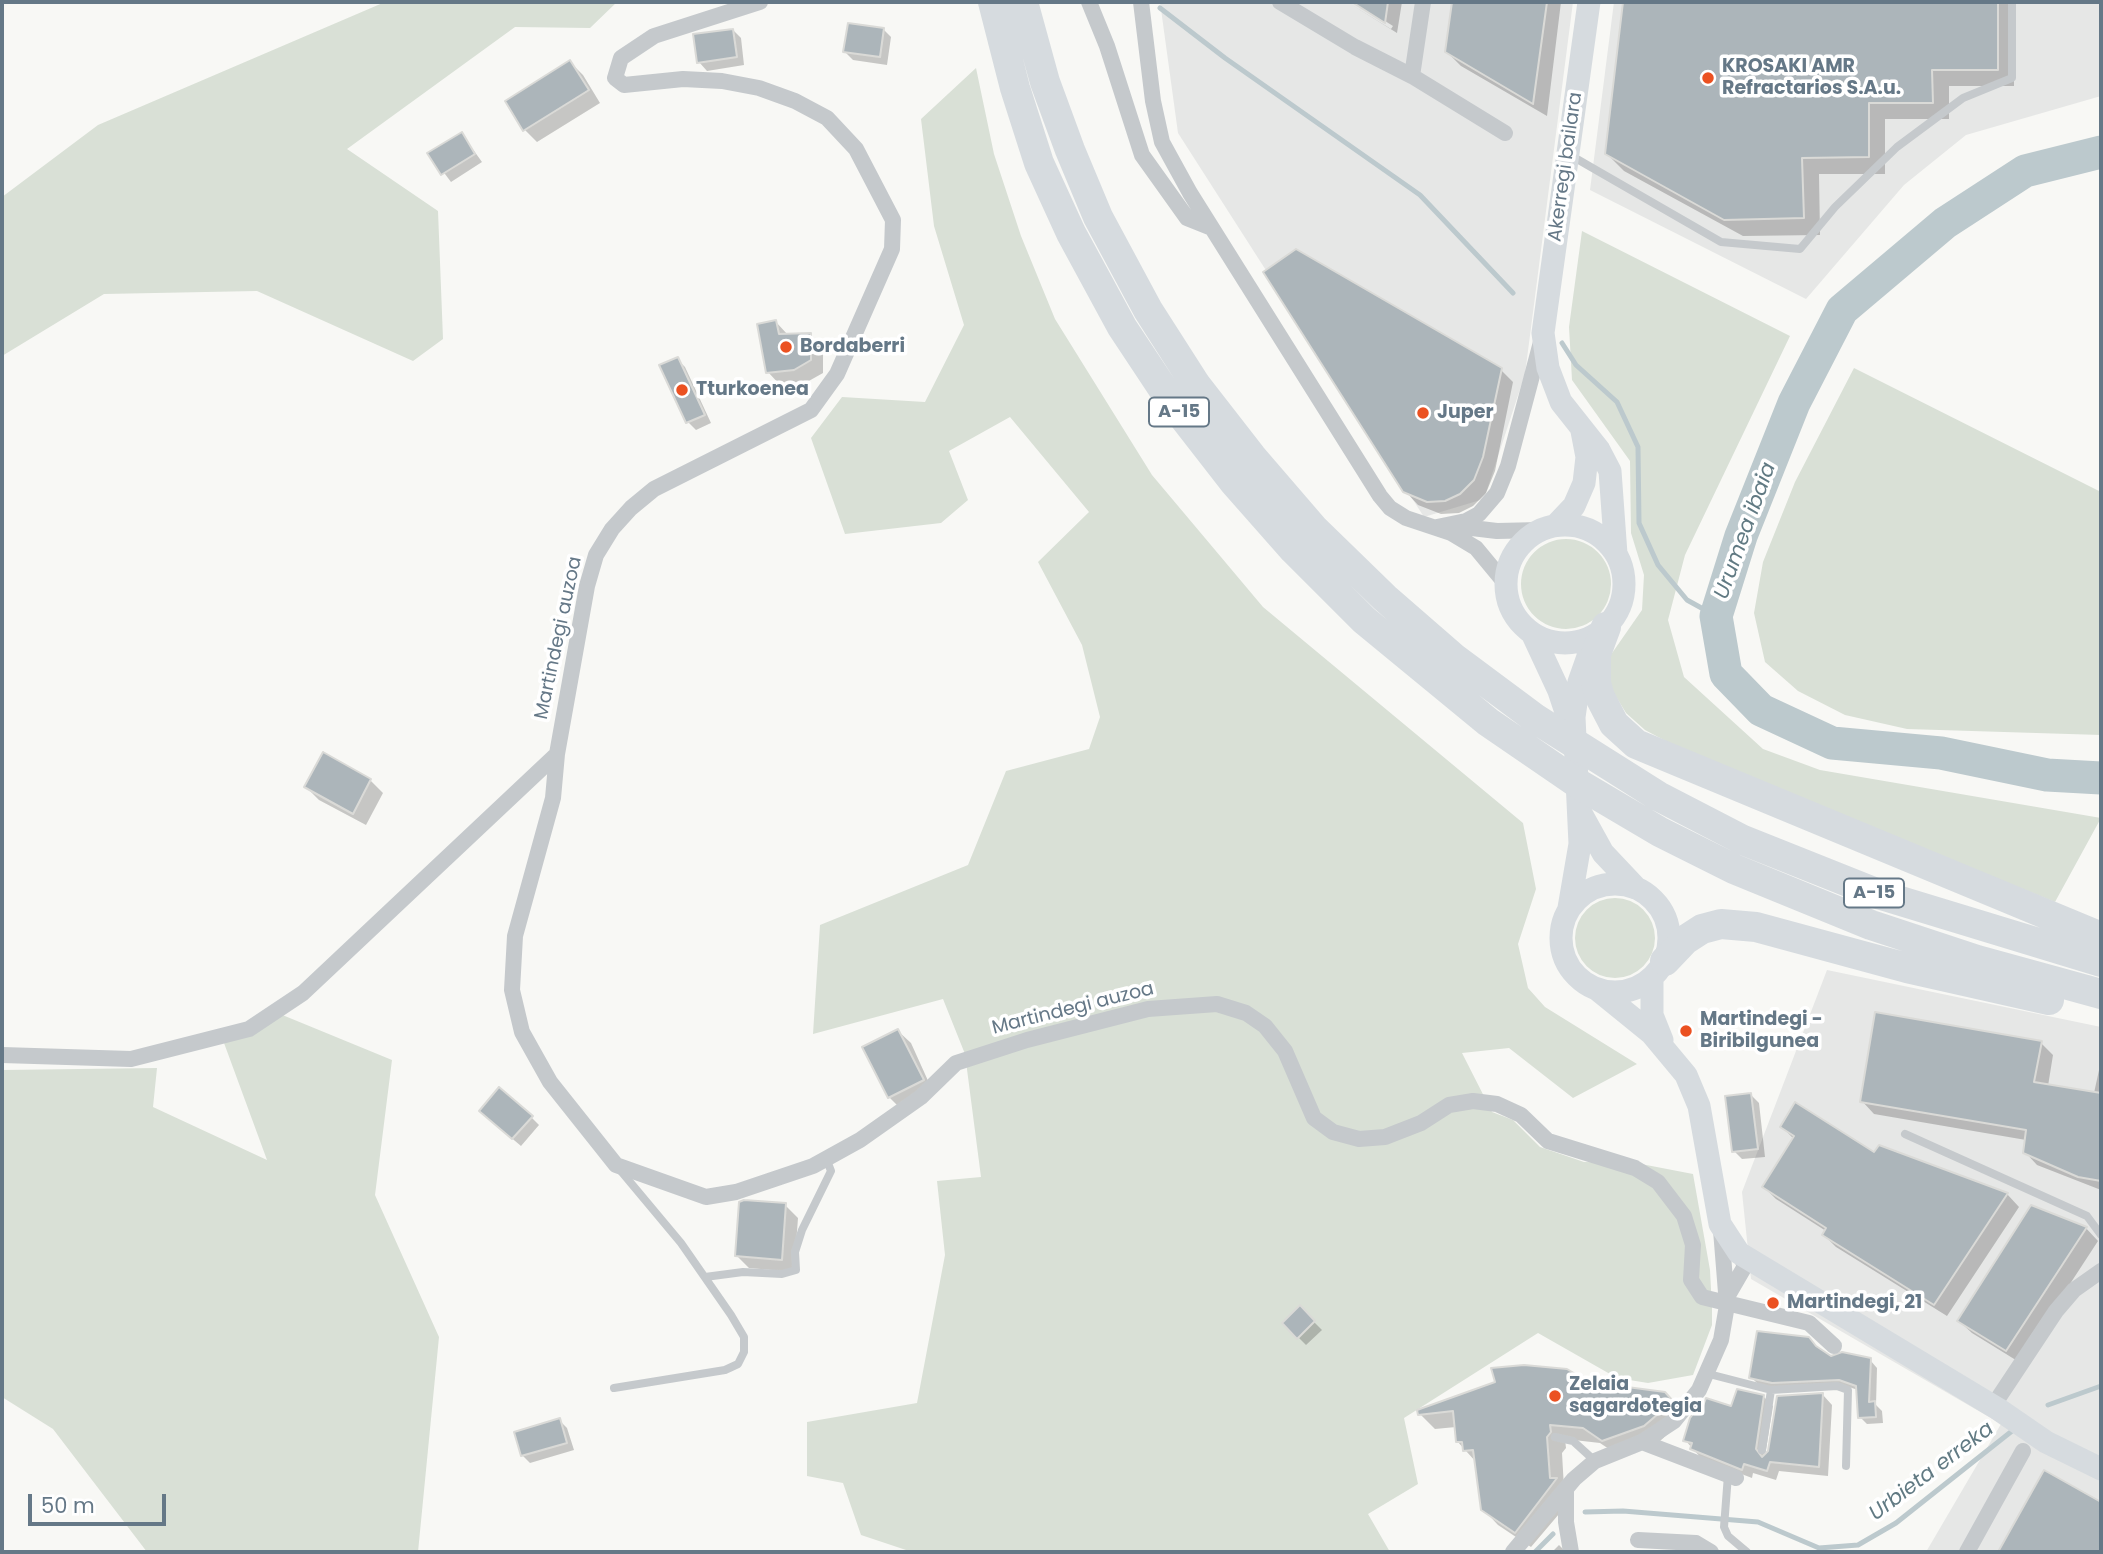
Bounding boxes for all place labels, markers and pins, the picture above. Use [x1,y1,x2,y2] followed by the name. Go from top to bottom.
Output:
[1722,56,1901,100] place label: KROSAKI AMR Refractarios S.A.u.
[1700,70,1716,86] marker: KROSAKI AMR Refractarios S.A.u.
[800,336,905,358] place label: Bordaberri
[778,339,794,355] marker: Bordaberri
[696,379,809,401] place label: Tturkoenea
[674,382,690,398] marker: Tturkoenea
[1437,402,1494,424] place label: Juper
[1415,405,1431,421] marker: Juper
[1700,1009,1823,1053] place label: Martindegi - Biribilgunea
[1678,1023,1694,1039] marker: Martindegi - Biribilgunea
[1787,1292,1922,1314] place label: Martindegi, 21
[1765,1295,1781,1311] marker: Martindegi, 21
[1569,1374,1702,1418] place label: Zelaia sagardotegia
[1547,1388,1563,1404] marker: Zelaia sagardotegia

